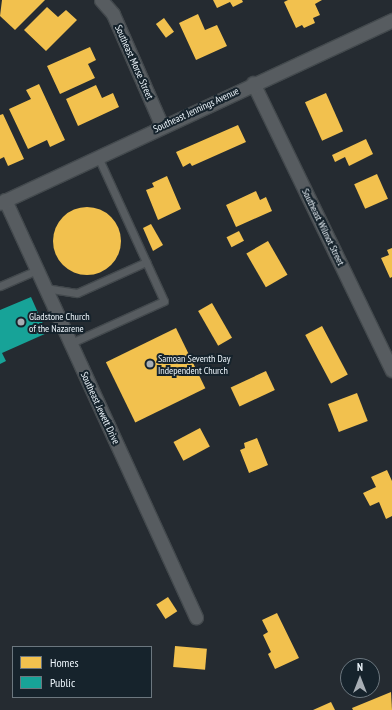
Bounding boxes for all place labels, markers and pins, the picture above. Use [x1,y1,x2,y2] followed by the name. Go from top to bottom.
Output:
[29,310,90,334] place label: Gladstone Church of the Nazarene
[16,317,26,327] marker: Gladstone Church of the Nazarene
[158,352,231,376] place label: Samoan Seventh Day Independent Church
[145,359,155,369] marker: Samoan Seventh Day Independent Church

